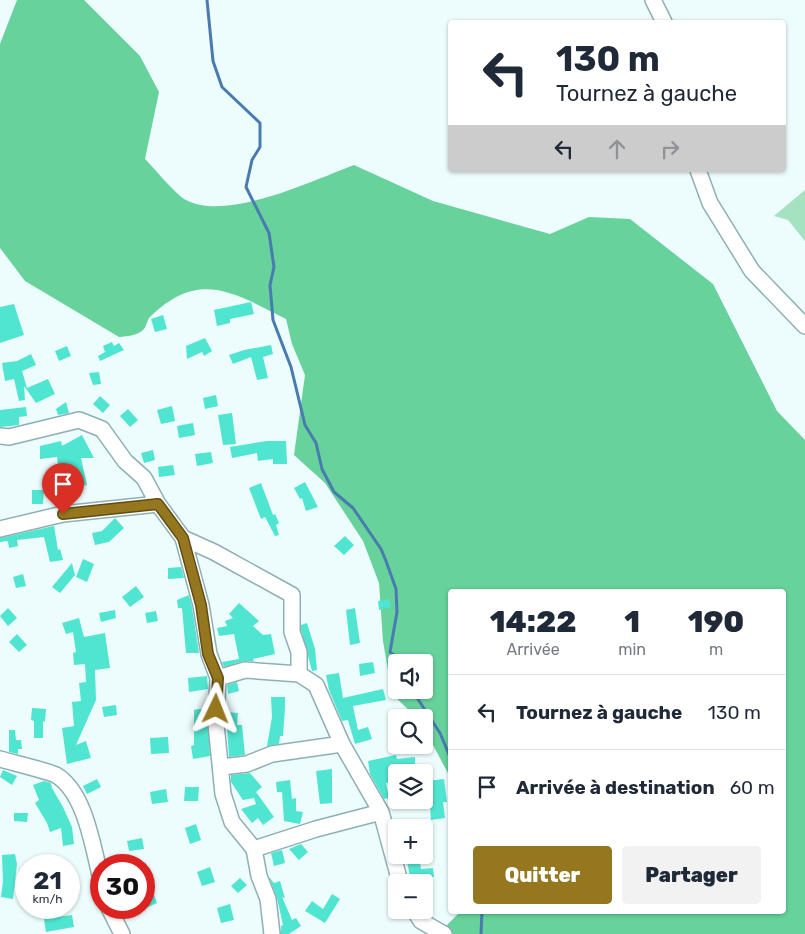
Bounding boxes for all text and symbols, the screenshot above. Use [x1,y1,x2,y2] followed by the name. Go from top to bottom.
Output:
[556,38,660,80] text: 130 m
[473,40,538,105] icon: left
[556,80,737,107] text: Tournez à gauche
[550,135,578,163] icon: left
[603,135,631,163] icon: ahead
[656,135,684,163] icon: right
[42,463,84,514] pin
[49,470,77,498] icon: arrive
[490,604,577,640] text: 14:22
[624,604,640,640] text: 1
[688,604,744,640] text: 190
[506,640,560,659] text: Arrivée
[618,640,646,659] text: min
[709,640,723,659] text: m
[388,654,433,919] map controls
[388,654,433,699] button: sound
[189,682,241,734] position arrow
[473,698,501,726] icon: left
[516,701,682,724] text: Tournez à gauche
[708,701,761,724] text: 130 m
[388,709,433,754] button: search
[388,764,433,809] button: layers
[473,773,501,801] icon: arrive
[516,776,715,799] text: Arrivée à destination
[730,776,775,799] text: 60 m
[388,819,433,864] button: +
[473,846,612,904] button: Quitter
[622,846,761,904] button: Partager
[90,854,155,919] speed limit sign: 30
[33,866,62,895] text: 21
[388,874,433,919] button: −
[33,892,62,906] text: km/h

